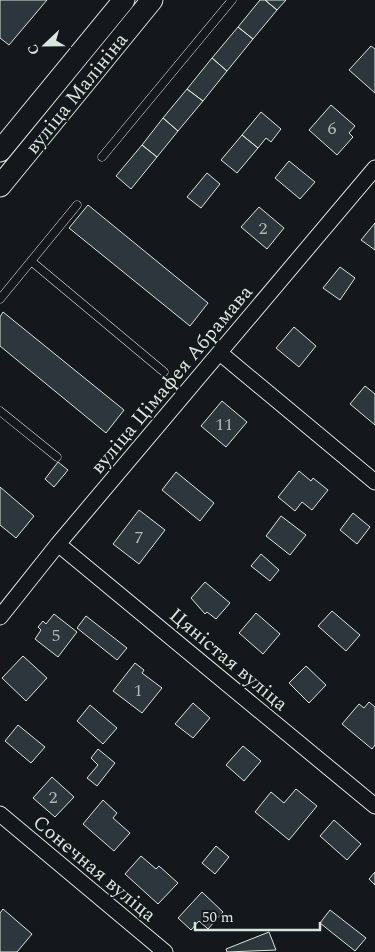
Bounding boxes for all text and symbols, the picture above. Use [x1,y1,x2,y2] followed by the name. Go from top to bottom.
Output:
[20,20,70,70] north arrow
[18,26,135,161] street label: вуліца Малініна
[22,41,45,58] text: С
[328,115,337,142] house number: 6
[259,215,268,242] house number: 2
[83,278,260,481] street label: вуліца Цімафея Абрамава
[215,411,233,438] house number: 11
[135,524,144,551] house number: 7
[162,601,295,719] street label: Цяністая вуліца
[52,622,61,649] house number: 5
[134,677,143,704] house number: 1
[49,784,58,811] house number: 2
[26,808,163,930] street label: Сонечная вуліца
[195,900,320,932] scale bar
[202,906,234,929] text: 50 m

